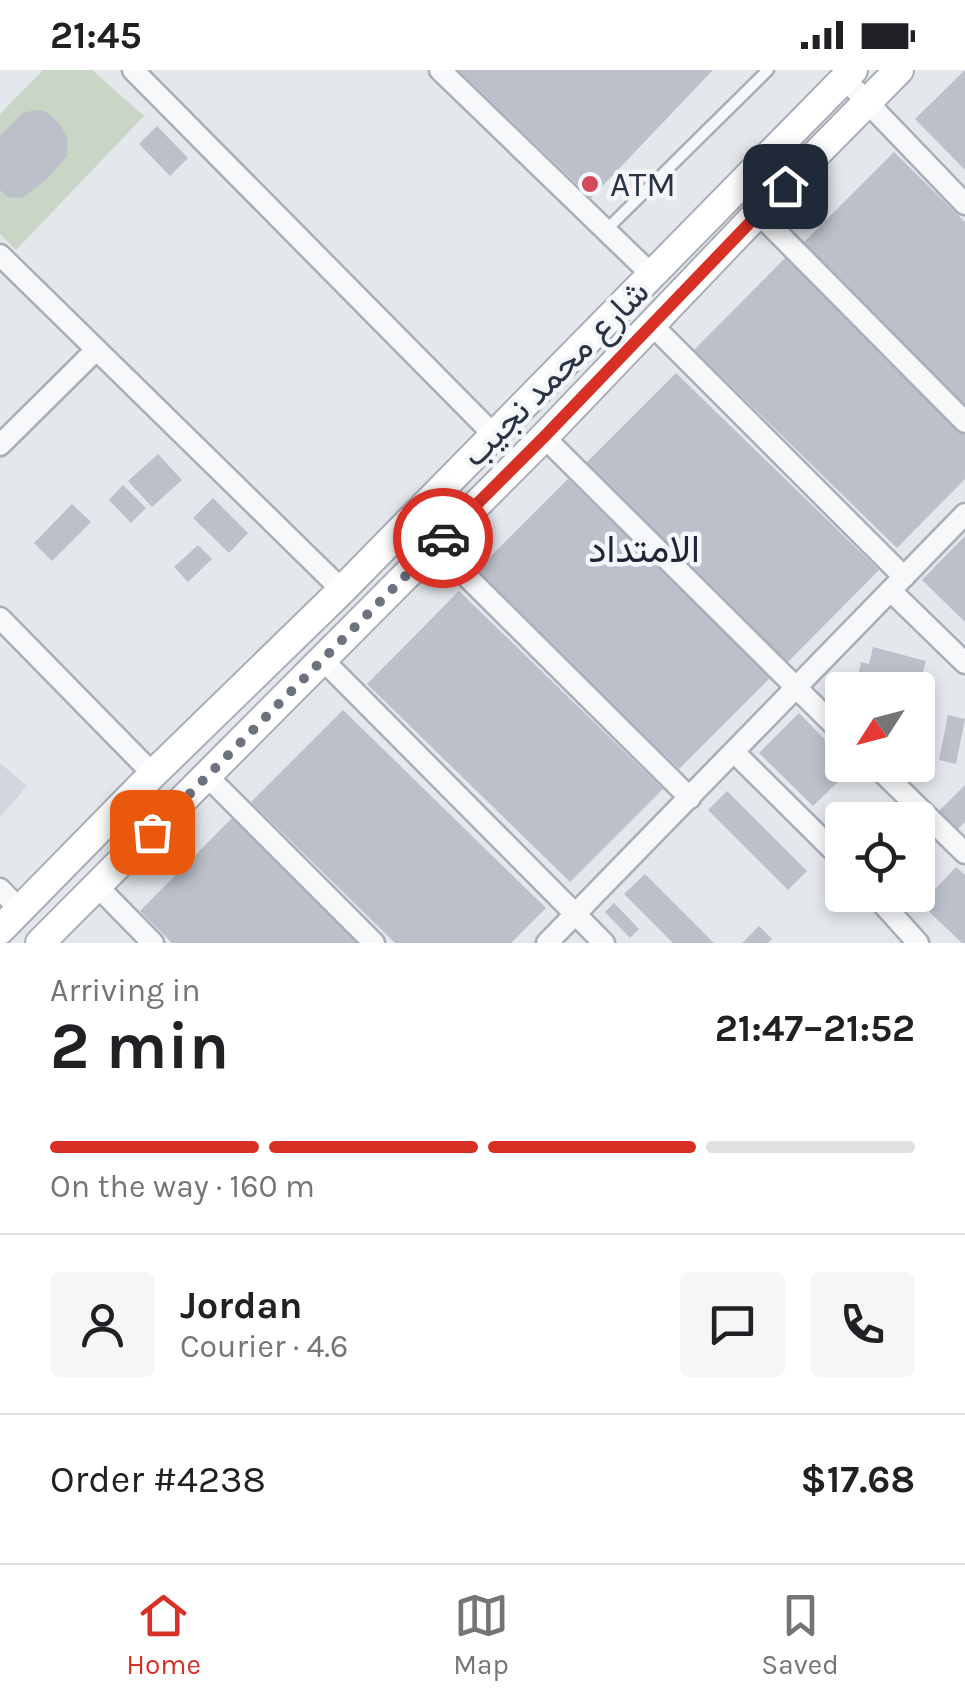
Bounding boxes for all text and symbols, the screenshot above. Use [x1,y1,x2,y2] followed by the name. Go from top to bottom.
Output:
[50,13,142,58] text: 21:45
[743,144,828,229] pin
[758,159,813,214] icon: home
[610,164,676,205] place label: ATM
[579,173,601,195] marker: ATM
[453,271,659,477] street label: شارع محمد نجيب
[393,488,493,588] courier
[416,511,471,566] icon: car
[588,527,700,572] district label: الامتداد
[825,672,935,782] north arrow
[825,672,935,912] map controls
[110,790,195,875] pin
[825,802,935,912] button: locate
[125,805,180,860] icon: bag
[50,972,201,1009] text: Arriving in
[715,1006,915,1051] text: 21:47–21:52
[50,1008,229,1084] text: 2 min
[50,1168,315,1205] text: On the way · 160 m
[50,1272,155,1377] button: person
[680,1272,785,1377] button: chat
[810,1272,915,1377] button: phone
[180,1283,303,1328] text: Jordan
[180,1328,348,1365] text: Courier · 4.6
[50,1457,266,1502] text: Order #4238
[801,1457,915,1502] text: $17.68
[126,1588,201,1681] tab: Home
[453,1588,509,1681] tab: Map
[761,1588,839,1681] tab: Saved

